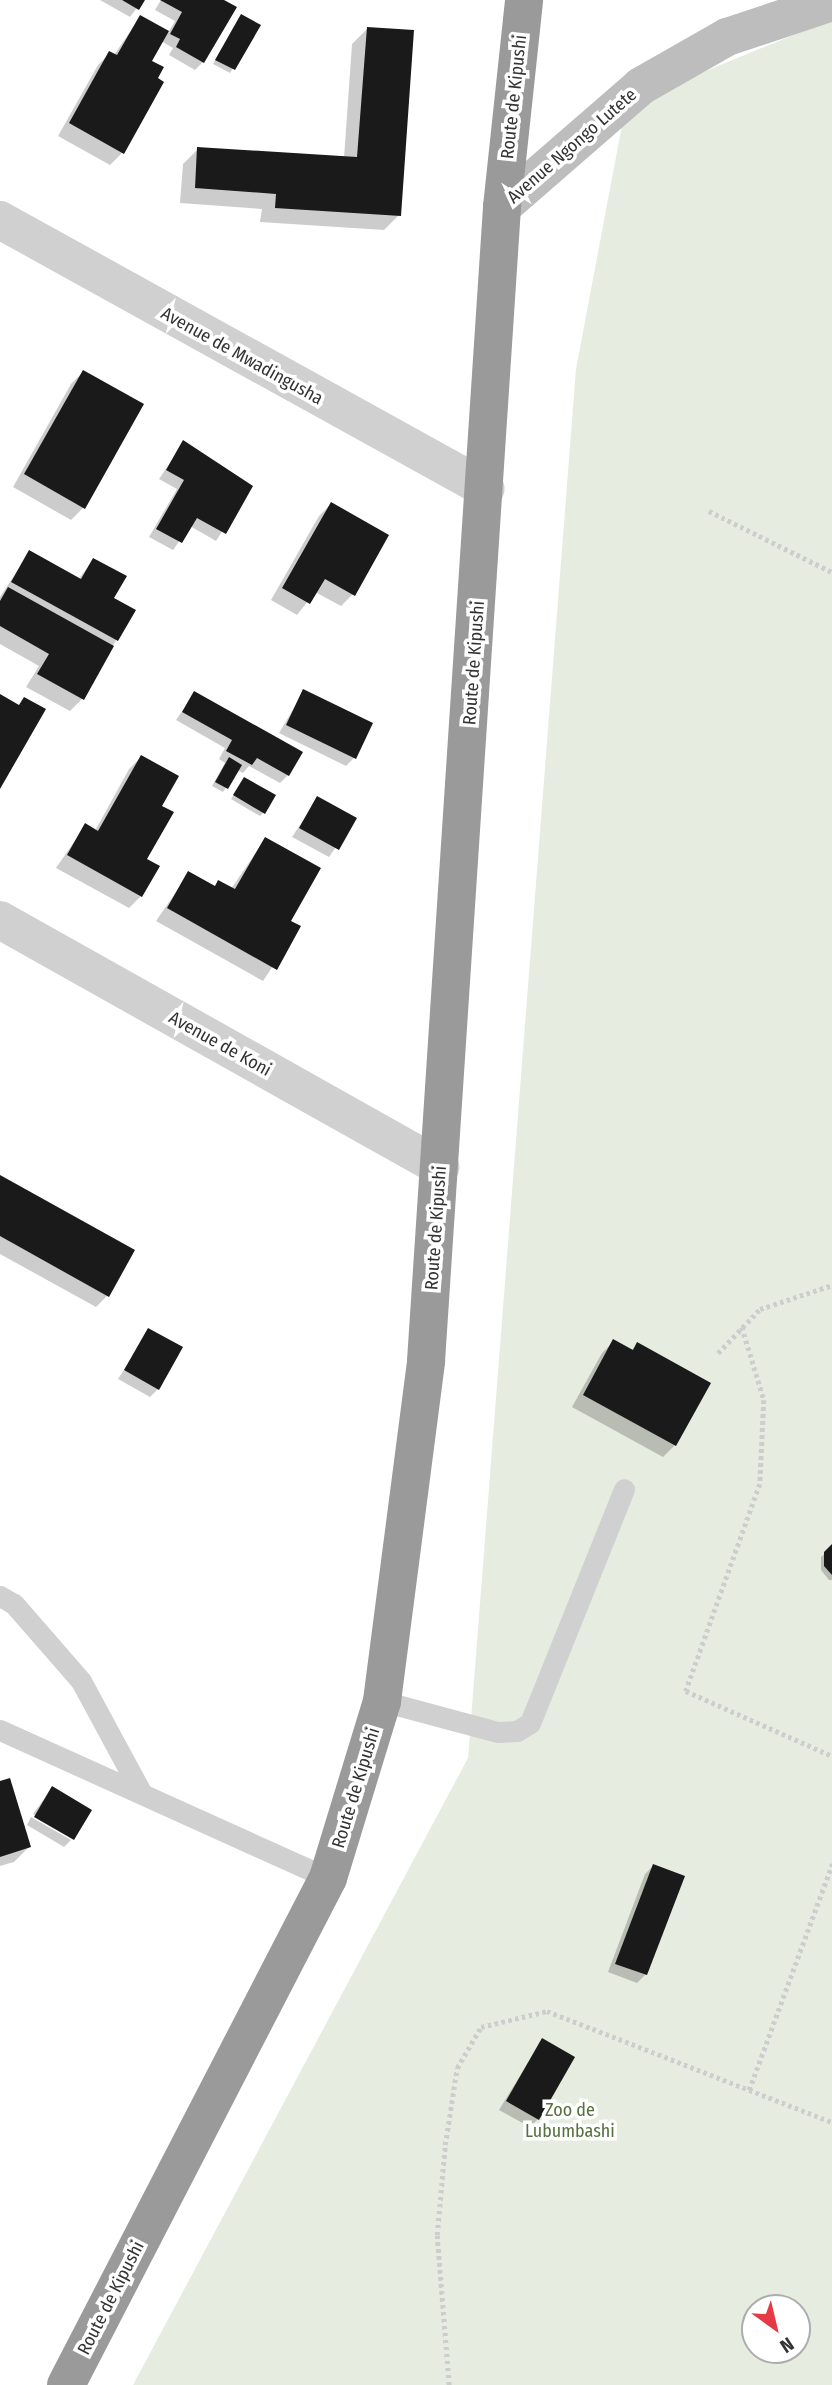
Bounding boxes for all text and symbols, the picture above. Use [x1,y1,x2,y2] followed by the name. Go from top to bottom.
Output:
[497,34,531,160] street label: Route de Kipushi
[503,84,641,208] street label: Avenue Ngongo Lutete
[157,303,327,409] street label: Avenue de Mwadingusha
[459,600,489,726] street label: Route de Kipushi
[165,1007,275,1081] street label: Avenue de Koni
[421,1165,451,1291] street label: Route de Kipushi
[327,1725,385,1851] street label: Route de Kipushi
[525,2100,615,2142] park label: Zoo de Lubumbashi
[73,2238,149,2358] street label: Route de Kipushi
[741,2294,811,2364] north arrow
[776,2332,798,2358] text: N

